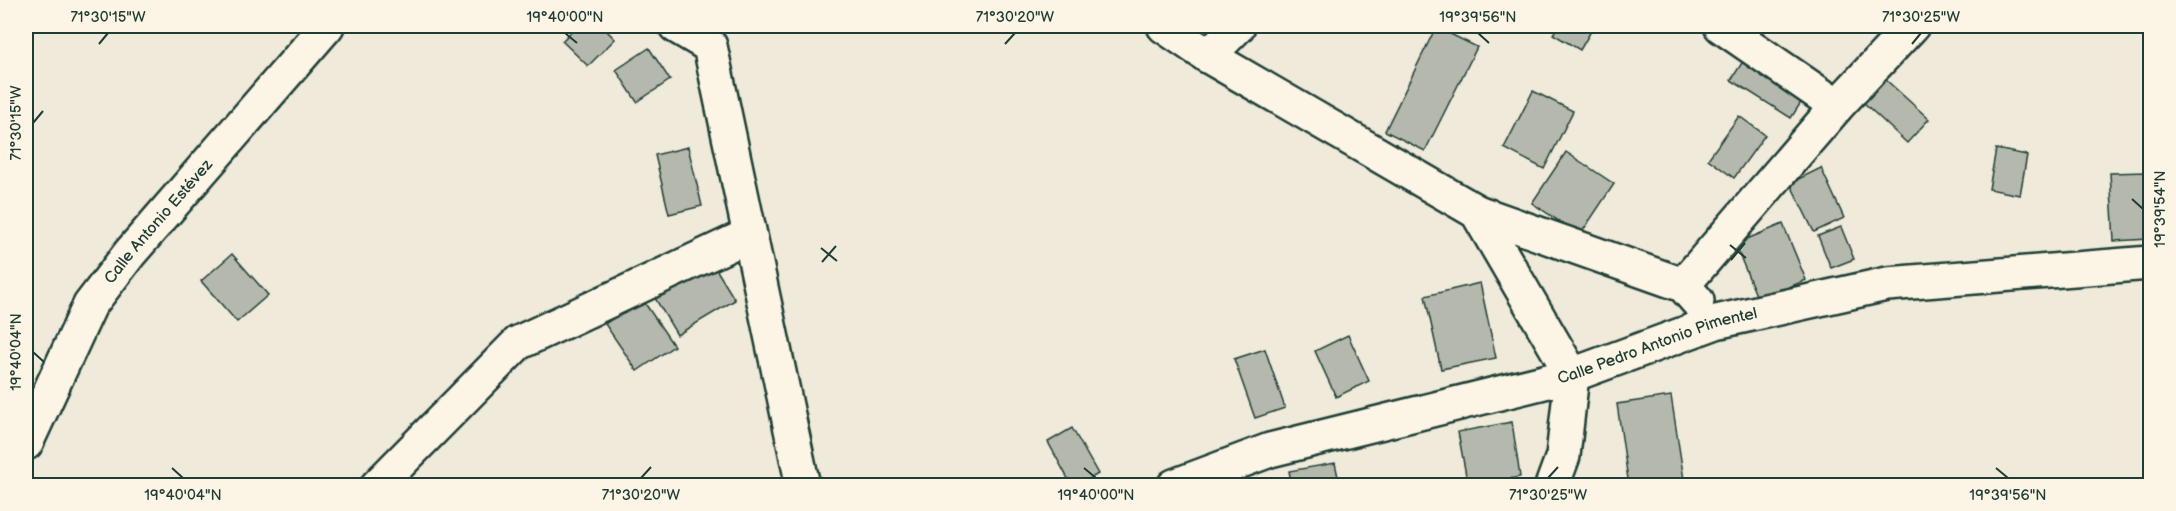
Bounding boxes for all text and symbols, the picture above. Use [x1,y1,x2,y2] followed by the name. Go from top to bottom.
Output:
[70,8,146,27] text: 71°30'15"W
[526,8,604,27] text: 19°40'00"N
[976,8,1055,27] text: 71°30'20"W
[1439,8,1517,27] text: 19°39'56"N
[1882,8,1960,27] text: 71°30'25"W
[7,85,26,161] text: 71°30'15"W
[100,155,217,288] street label: Calle Antonio Estévez
[2151,170,2170,248] text: 19°39'54"N
[1555,304,1759,388] street label: Calle Pedro Antonio Pimentel
[7,313,26,391] text: 19°40'04"N
[144,486,222,505] text: 19°40'04"N
[602,486,681,505] text: 71°30'20"W
[1057,486,1135,505] text: 19°40'00"N
[1509,486,1587,505] text: 71°30'25"W
[1969,486,2047,505] text: 19°39'56"N

